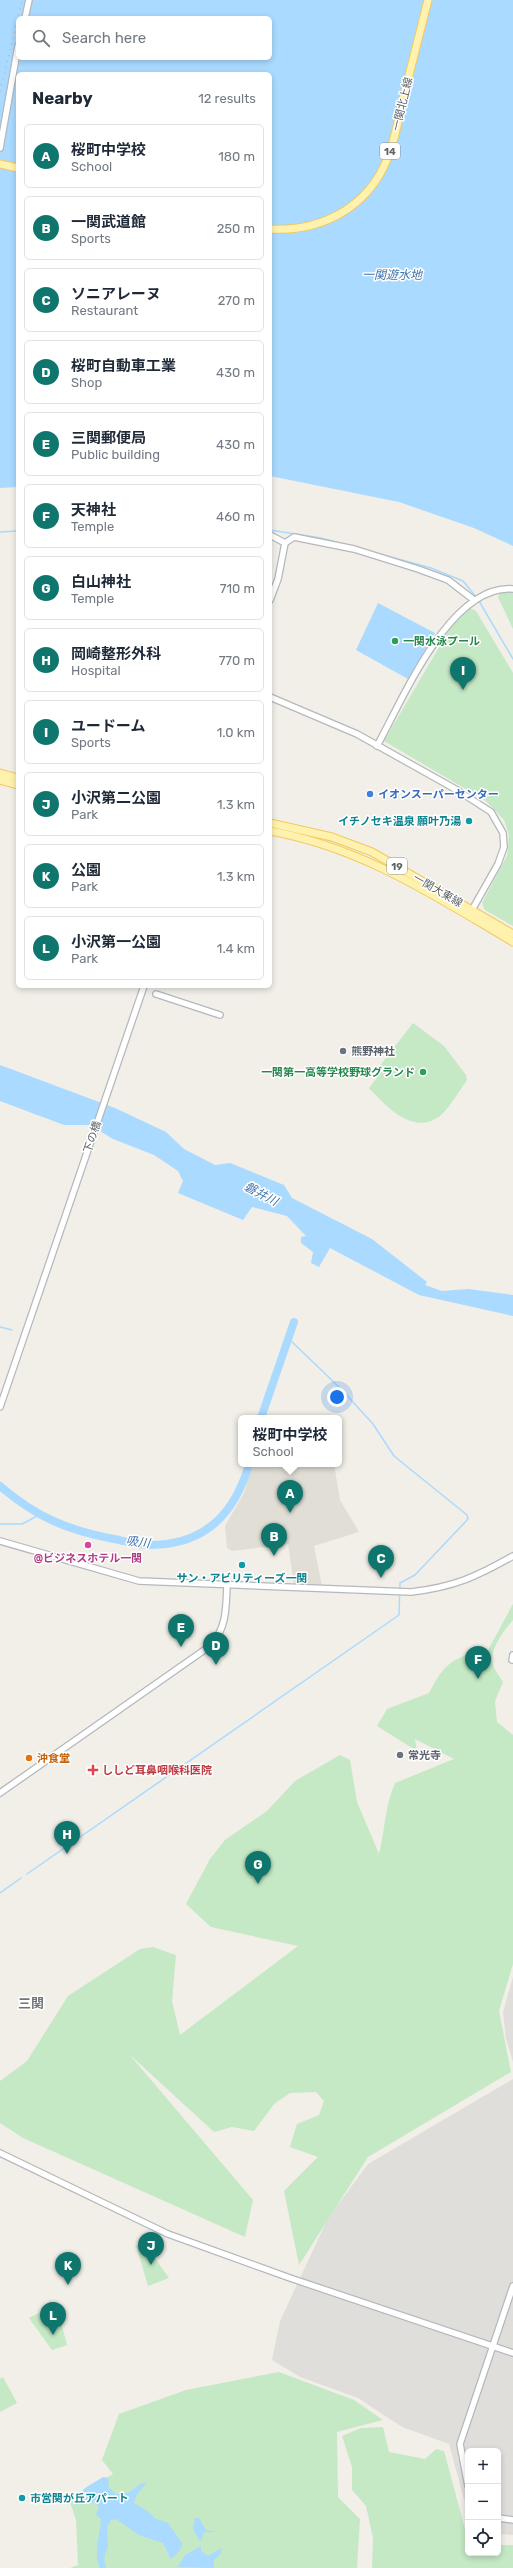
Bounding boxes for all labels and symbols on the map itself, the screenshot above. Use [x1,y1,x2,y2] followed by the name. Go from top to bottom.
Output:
[390,76,415,132] street label: 一関北上線
[380,143,400,159] road number: 14
[362,268,424,282] water label: 一関遊水地
[403,635,480,648] place label: 一関水泳プール
[390,636,400,646] marker: 一関水泳プール
[450,657,476,690] pin: I
[378,788,499,801] place label: イオンスーパーセンター
[365,789,375,799] marker: イオンスーパーセンター
[338,815,461,828] place label: イチノセキ温泉 願叶乃湯
[464,816,474,826] marker: イチノセキ温泉 願叶乃湯
[387,858,407,874] road number: 19
[411,871,465,910] street label: 一関大東線
[351,1045,395,1058] place label: 熊野神社
[338,1046,348,1056] marker: 熊野神社
[261,1066,415,1079] place label: 一関第一高等学校野球グランド
[418,1067,428,1077] marker: 一関第一高等学校野球グランド
[81,1119,104,1155] street label: 下の橋
[242,1179,282,1210] water label: 磐井川
[327,1387,347,1407] your location
[277,1480,303,1513] pin: A
[261,1523,287,1556] pin: B
[125,1534,153,1551] water label: 吸川
[83,1540,93,1550] marker: @ビジネスホテル一関
[368,1545,394,1578] pin: C
[34,1552,142,1565] place label: @ビジネスホテル一関
[237,1560,247,1570] marker: サン・アビリティーズ一関
[177,1572,307,1585] place label: サン・アビリティーズ一関
[168,1614,194,1647] pin: E
[203,1632,229,1665] pin: D
[465,1646,491,1679] pin: F
[408,1749,441,1762] place label: 常光寺
[395,1750,405,1760] marker: 常光寺
[37,1752,70,1765] place label: 沖食堂
[24,1753,34,1763] marker: 沖食堂
[87,1764,99,1776] marker: ししど耳鼻咽喉科医院
[102,1764,212,1777] place label: ししど耳鼻咽喉科医院
[54,1821,80,1854] pin: H
[245,1851,271,1884] pin: G
[18,1996,44,2011] district label: 三関
[138,2232,164,2265] pin: J
[55,2252,81,2285] pin: K
[40,2302,66,2335] pin: L
[30,2492,129,2505] place label: 市営関が丘アパート
[17,2493,27,2503] marker: 市営関が丘アパート

